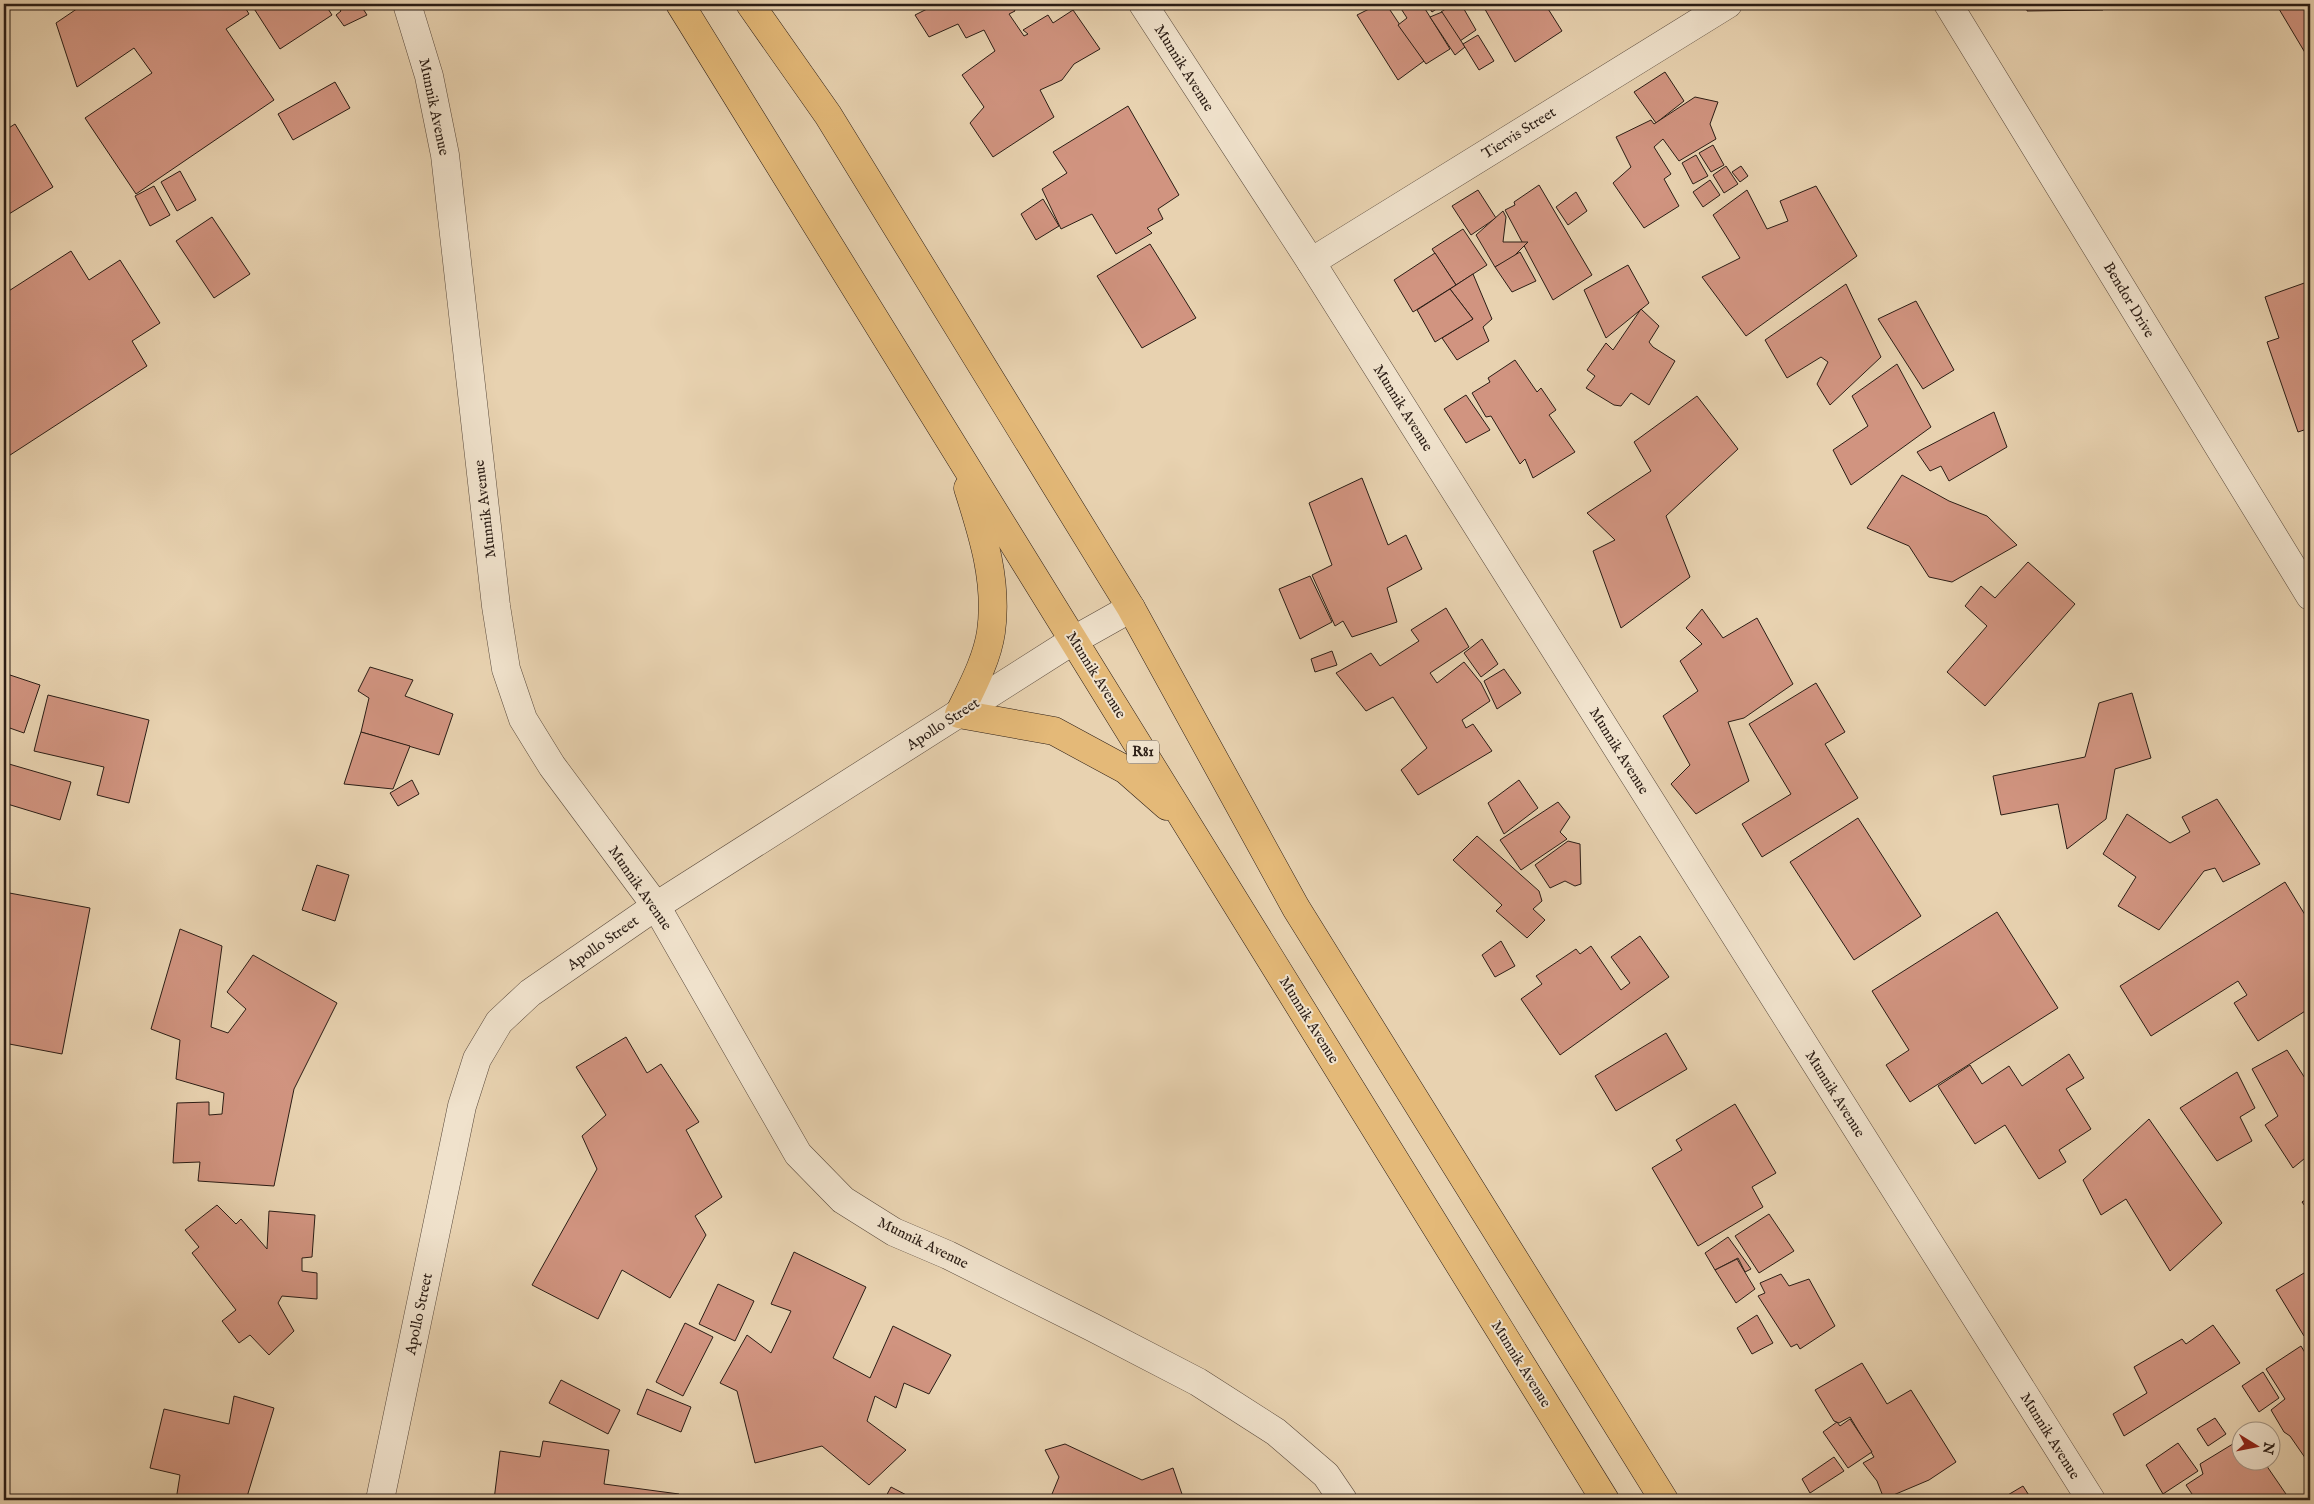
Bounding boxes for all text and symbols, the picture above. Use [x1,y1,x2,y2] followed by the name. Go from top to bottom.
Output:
[1150,21,1218,115] street label: Munnik Avenue
[414,57,454,157] street label: Munnik Avenue
[1478,103,1560,163] street label: Tiervis Street
[2099,259,2159,341] street label: Bendor Drive
[1369,361,1437,455] street label: Munnik Avenue
[470,459,500,559] street label: Munnik Avenue
[1062,628,1130,722] street label: Munnik Avenue
[902,693,983,755] street label: Apollo Street
[1585,704,1653,798] street label: Munnik Avenue
[1127,740,1159,764] road number: R81
[604,842,676,934] street label: Munnik Avenue
[563,911,642,975] street label: Apollo Street
[1275,973,1343,1067] street label: Munnik Avenue
[1801,1047,1869,1141] street label: Munnik Avenue
[874,1213,972,1273] street label: Munnik Avenue
[401,1271,437,1358] street label: Apollo Street
[1487,1317,1555,1411] street label: Munnik Avenue
[2016,1389,2084,1483] street label: Munnik Avenue
[2232,1422,2282,1472] north arrow
[2258,1440,2278,1456] text: N

